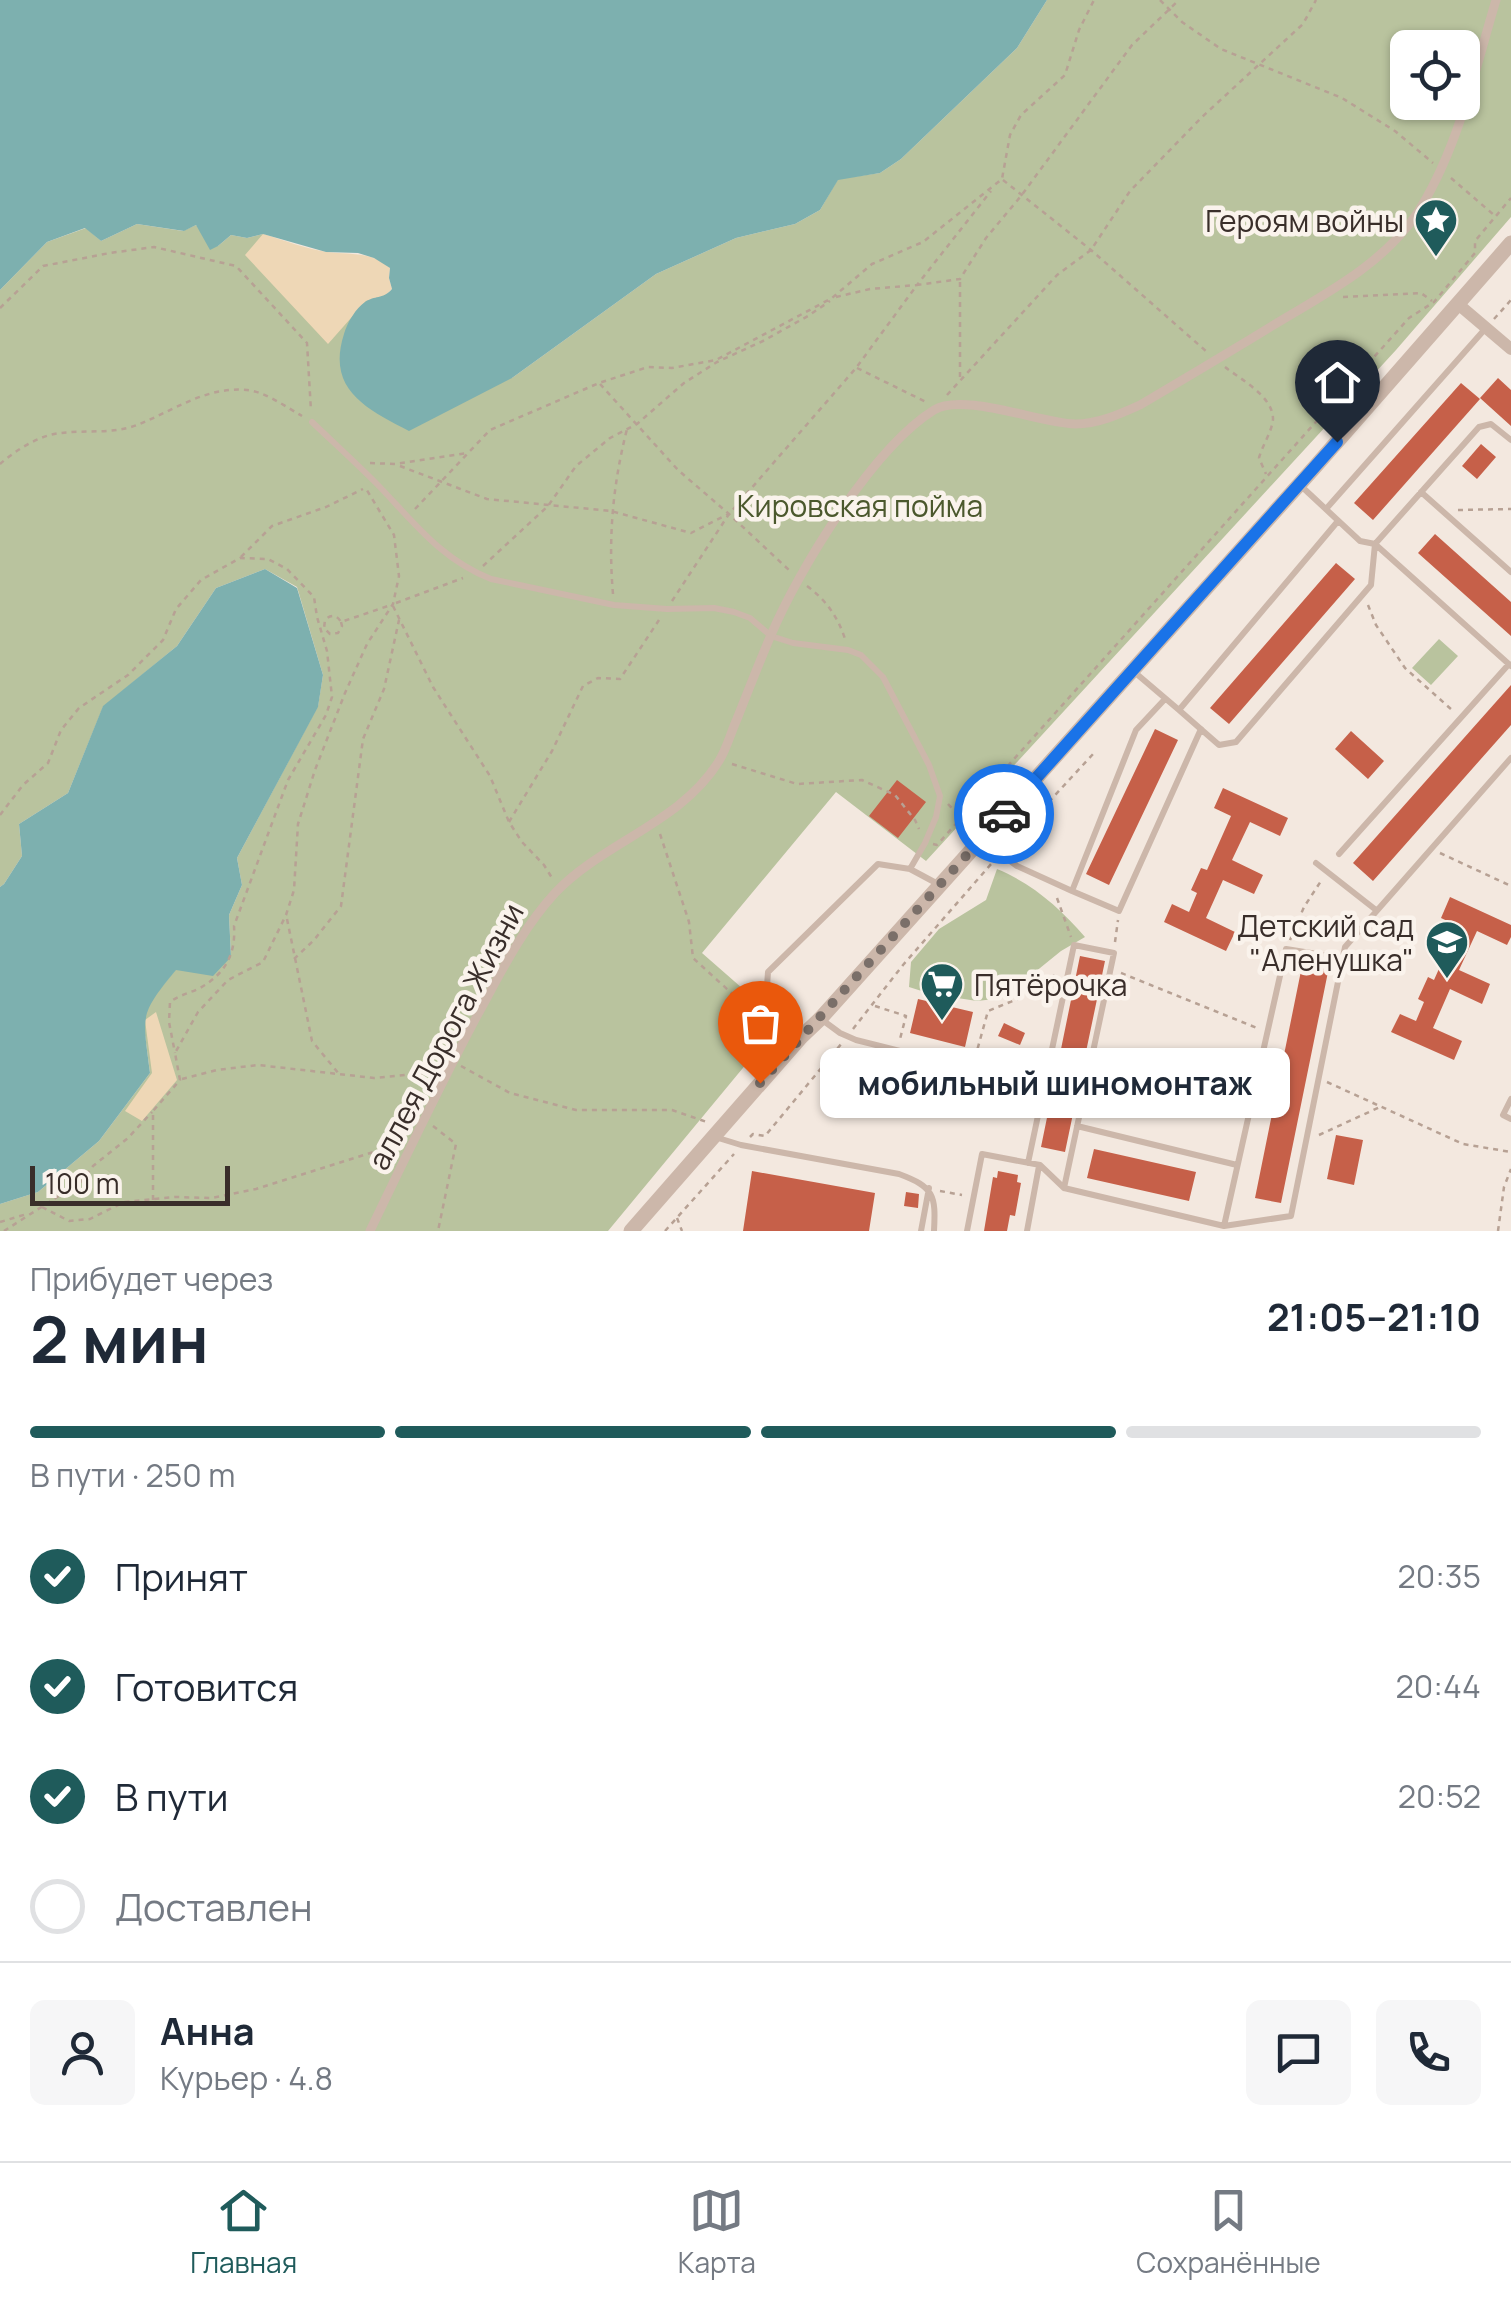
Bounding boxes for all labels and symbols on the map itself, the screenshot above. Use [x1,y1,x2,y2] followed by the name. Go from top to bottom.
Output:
[1413,197,1459,258] place icon: Героям войны
[1205,200,1404,241] place label: Героям войны
[1295,340,1380,443] pin
[737,485,983,526] park label: Кировская пойма
[954,764,1054,864] courier
[357,896,533,1176] street label: аллея Дорога Жизни
[1237,905,1414,980] place label: Детский сад "Аленушка"
[1424,919,1470,980] school or university icon: Детский сад "Аленушка"
[919,961,965,1022] supermarket icon: Пятёрочка
[974,964,1127,1005] place label: Пятёрочка
[718,981,803,1084] pin
[820,1048,1290,1118] callout: мобильный шиномонтаж
[30,1161,230,1206] scale bar

